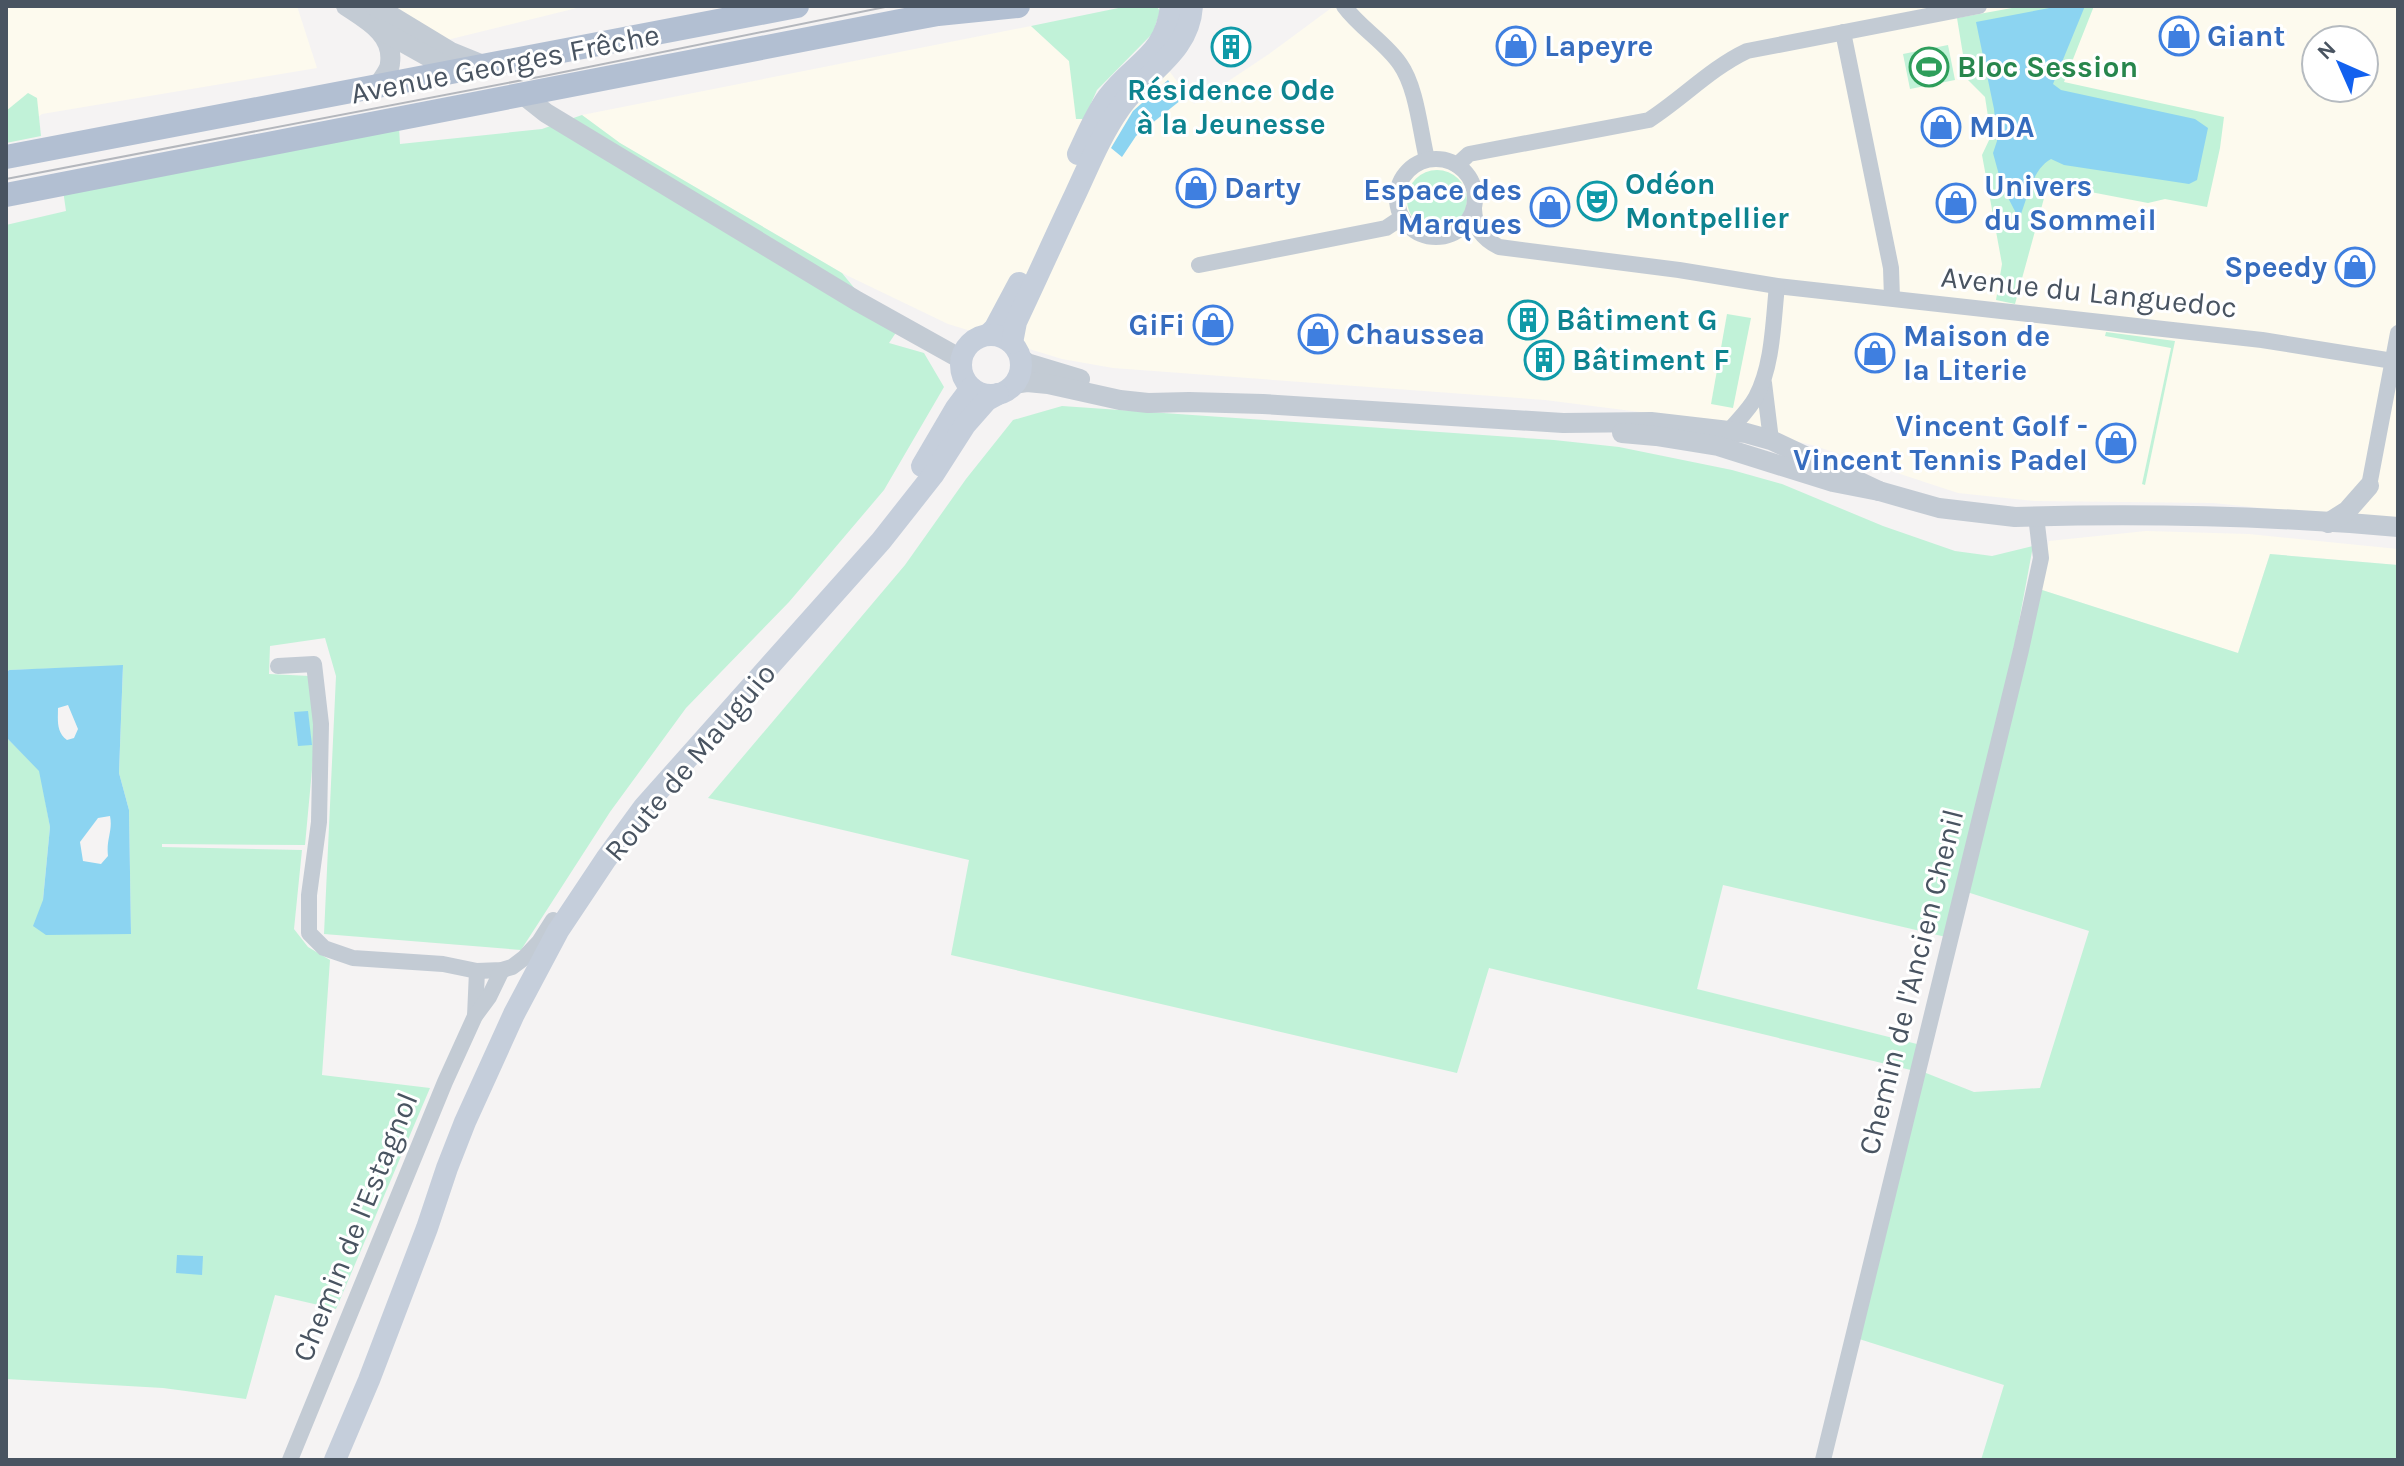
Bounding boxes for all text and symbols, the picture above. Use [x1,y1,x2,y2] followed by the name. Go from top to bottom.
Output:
[2158,15,2200,57] shop icon: Giant
[348,16,662,112] street label: Avenue Georges Frêche
[2207,18,2285,54] place label: Giant
[2300,24,2380,104] north arrow
[1495,25,1537,67] shop icon: Lapeyre
[1210,26,1252,68] building icon: Résidence Ode à la Jeunesse
[1544,28,1653,64] place label: Lapeyre
[2312,36,2341,65] text: N
[1908,46,1950,88] sports icon: Bloc Session
[1957,49,2138,85] place label: Bloc Session
[1127,72,1335,142] place label: Résidence Ode à la Jeunesse
[1920,106,1962,148] shop icon: MDA
[1969,109,2035,145] place label: MDA
[1625,166,1789,236] place label: Odéon Montpellier
[1175,167,1217,209] shop icon: Darty
[1984,168,2157,238] place label: Univers du Sommeil
[1224,170,1301,206] place label: Darty
[1363,172,1522,242] place label: Espace des Marques
[1576,180,1618,222] theatre icon: Odéon Montpellier
[1935,182,1977,224] shop icon: Univers du Sommeil
[1529,186,1571,228] shop icon: Espace des Marques
[2334,246,2376,288] shop icon: Speedy
[2224,249,2327,285] place label: Speedy
[1939,259,2239,325] street label: Avenue du Languedoc
[1507,299,1549,341] building icon: Bâtiment G
[1556,302,1717,338] place label: Bâtiment G
[1192,304,1234,346] shop icon: GiFi
[1129,307,1185,343] place label: GiFi
[1297,313,1339,355] shop icon: Chaussea
[1346,316,1485,352] place label: Chaussea
[1903,318,2050,388] place label: Maison de la Literie
[1854,332,1896,374] shop icon: Maison de la Literie
[1523,339,1565,381] building icon: Bâtiment F
[1572,342,1730,378] place label: Bâtiment F
[1793,408,2088,478] place label: Vincent Golf - Vincent Tennis Padel
[2095,422,2137,464] shop icon: Vincent Golf - Vincent Tennis Padel
[597,656,783,868] street label: Route de Mauguio
[1851,806,1971,1158] street label: Chemin de l'Ancien Chenil
[285,1087,425,1367] street label: Chemin de l'Estagnol

